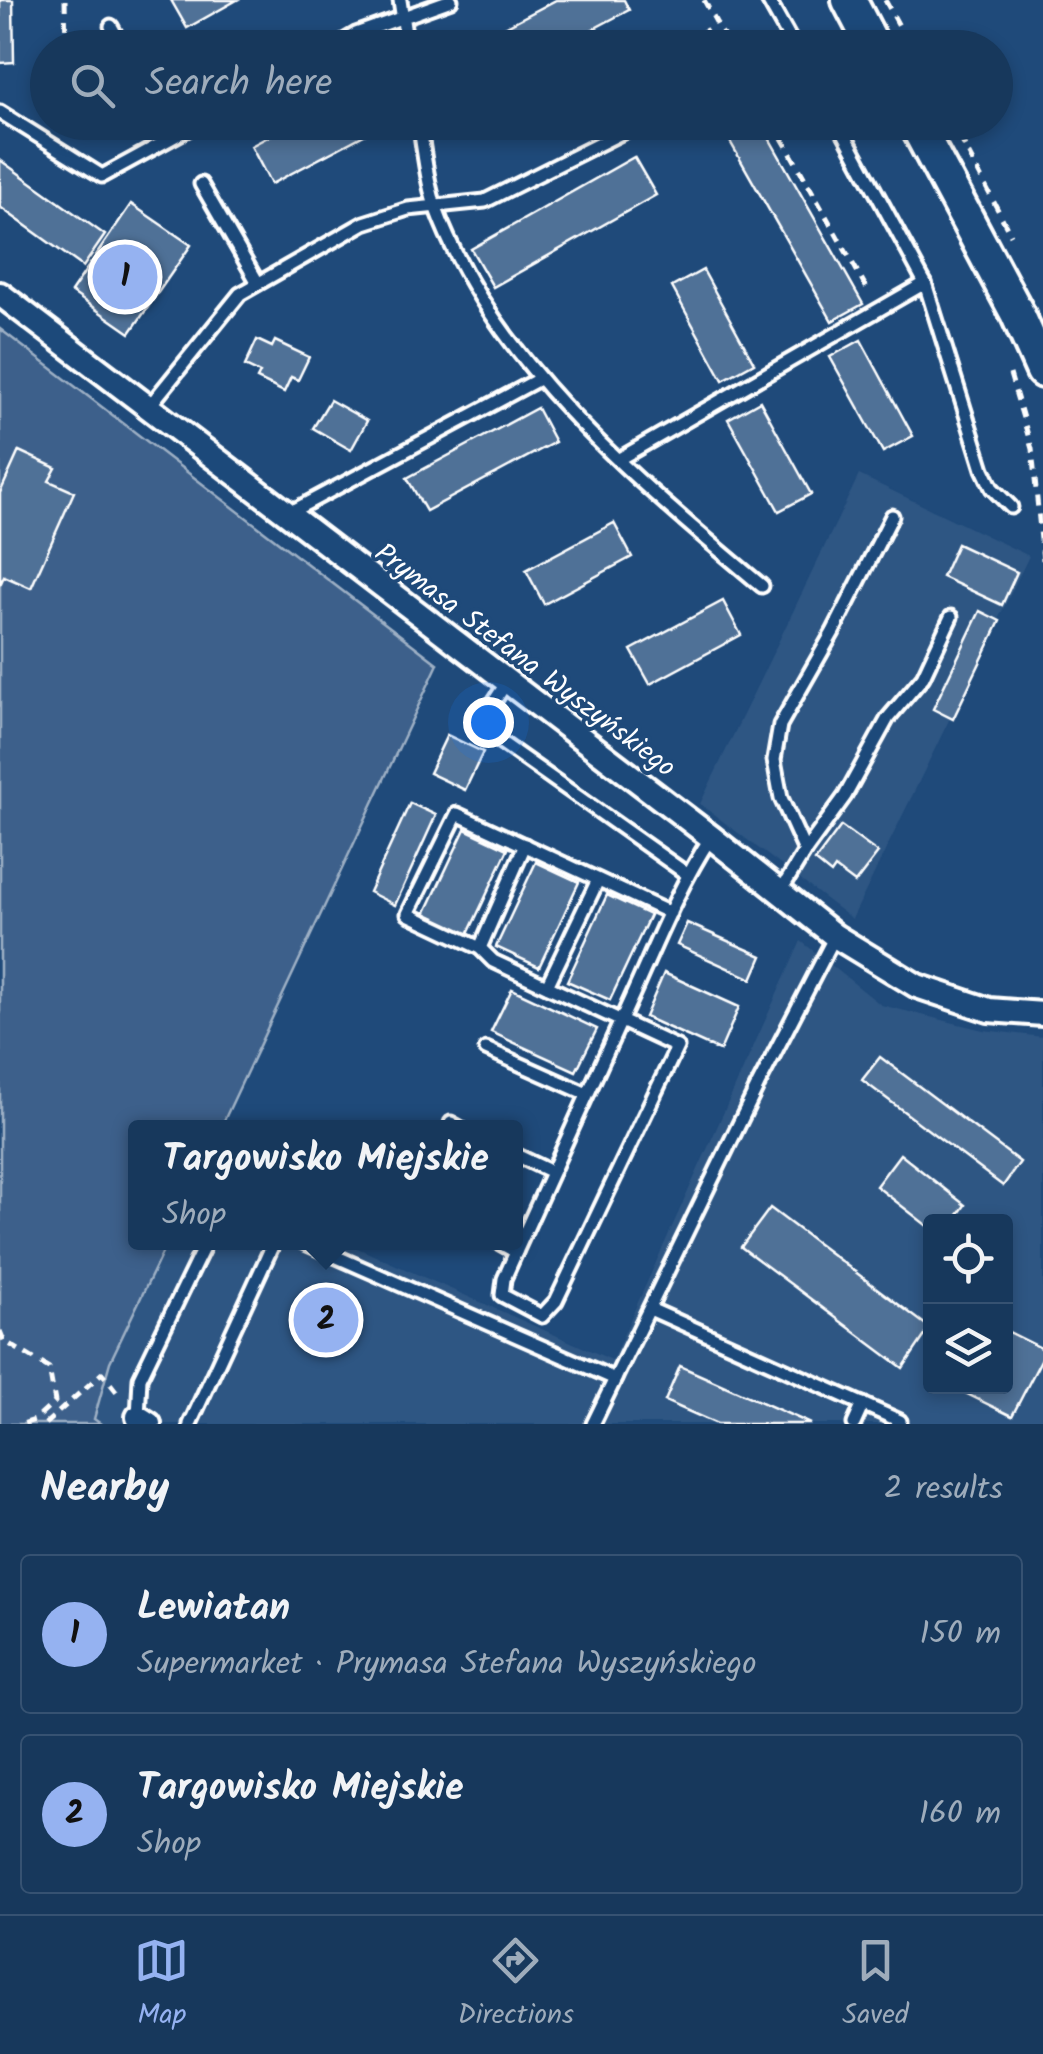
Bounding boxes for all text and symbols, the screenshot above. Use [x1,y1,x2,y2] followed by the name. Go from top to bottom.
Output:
[30,30,1013,140] search box
[145,55,332,115] text: Search here
[65,58,120,113] icon: search
[92,240,158,314] pin: 1
[364,532,685,790] street label: Prymasa Stefana Wyszyńskiego
[463,697,514,748] your location
[128,1120,523,1250] popup
[162,1130,489,1190] text: Targowisko Miejskie
[162,1190,226,1241] text: Shop
[923,1214,1013,1394] map controls
[923,1214,1013,1304] button: locate
[294,1282,358,1358] pin: 2
[923,1304,1013,1394] button: layers
[40,1456,169,1523] text: Nearby
[884,1464,1003,1515] text: 2 results
[137,1579,290,1639] text: Lewiatan
[70,1609,79,1660] text: 1
[919,1609,1001,1660] text: 150 m
[137,1639,757,1690] text: Supermarket · Prymasa Stefana Wyszyńskiego
[137,1759,464,1819] text: Targowisko Miejskie
[65,1789,84,1840] text: 2
[919,1789,1001,1840] text: 160 m
[137,1819,201,1870] text: Shop
[134,1933,189,2038] tab: Map
[458,1933,574,2038] tab: Directions
[842,1933,909,2038] tab: Saved

